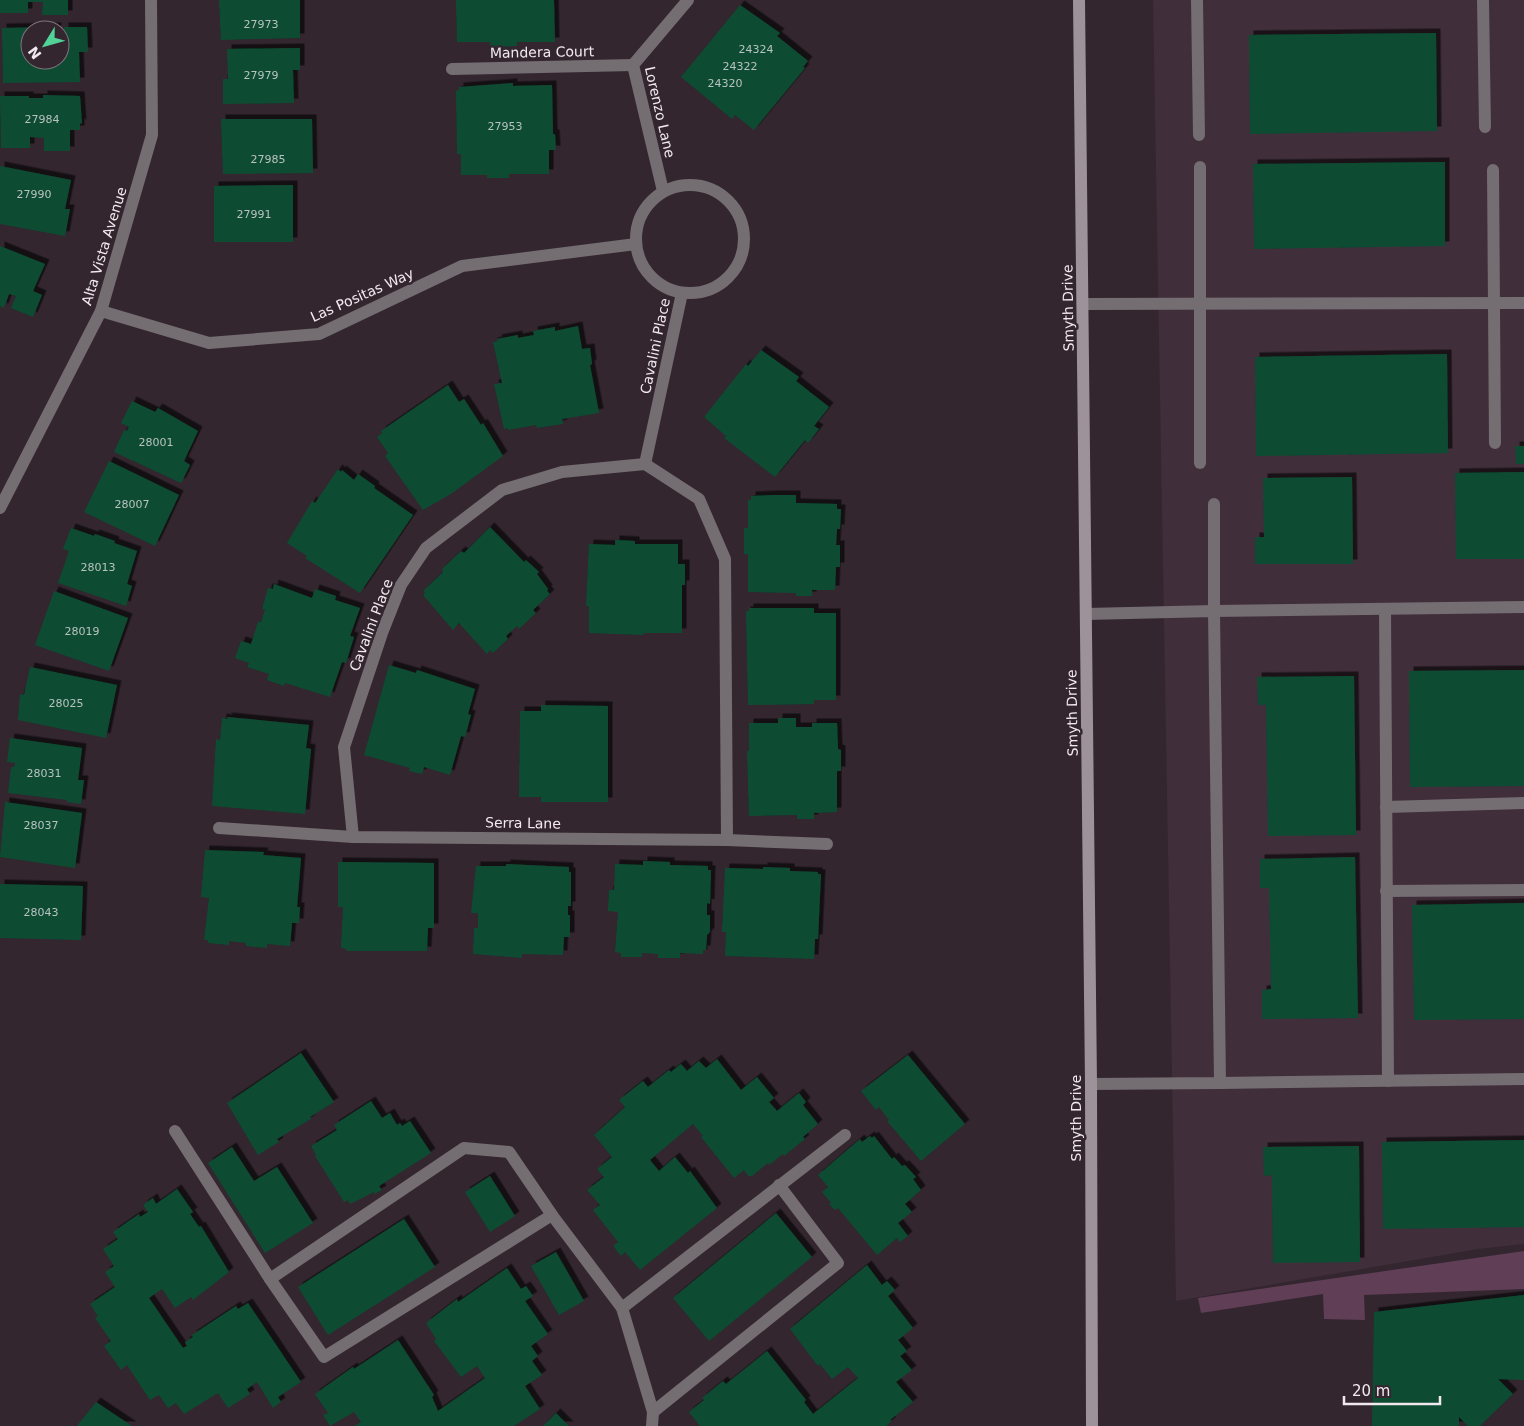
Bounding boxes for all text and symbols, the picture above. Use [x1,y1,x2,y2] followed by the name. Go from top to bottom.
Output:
[244,18,279,31] house number: 27973
[20,20,70,70] north arrow
[25,43,45,62] text: N
[490,43,595,61] street label: Mandera Court
[739,43,774,56] house number: 24324
[723,60,758,73] house number: 24322
[642,65,678,159] street label: Lorenzo Lane
[244,69,279,82] house number: 27979
[708,77,743,90] house number: 24320
[25,113,60,126] house number: 27984
[488,120,523,133] house number: 27953
[251,153,286,166] house number: 27985
[78,185,130,307] street label: Alta Vista Avenue
[17,188,52,201] house number: 27990
[237,208,272,221] house number: 27991
[1059,264,1077,352] street label: Smyth Drive
[308,265,416,325] street label: Las Positas Way
[637,297,673,395] street label: Cavalini Place
[139,436,174,449] house number: 28001
[115,498,150,511] house number: 28007
[81,561,116,574] house number: 28013
[346,577,396,673] street label: Cavalini Place
[65,625,100,638] house number: 28019
[1063,669,1081,757] street label: Smyth Drive
[49,697,84,710] house number: 28025
[27,767,62,780] house number: 28031
[485,814,561,832] street label: Serra Lane
[24,819,59,832] house number: 28037
[24,906,59,919] house number: 28043
[1068,1075,1084,1161] street label: Smyth Drive
[1344,1374,1440,1406] scale bar
[1352,1382,1390,1400] text: 20 m

